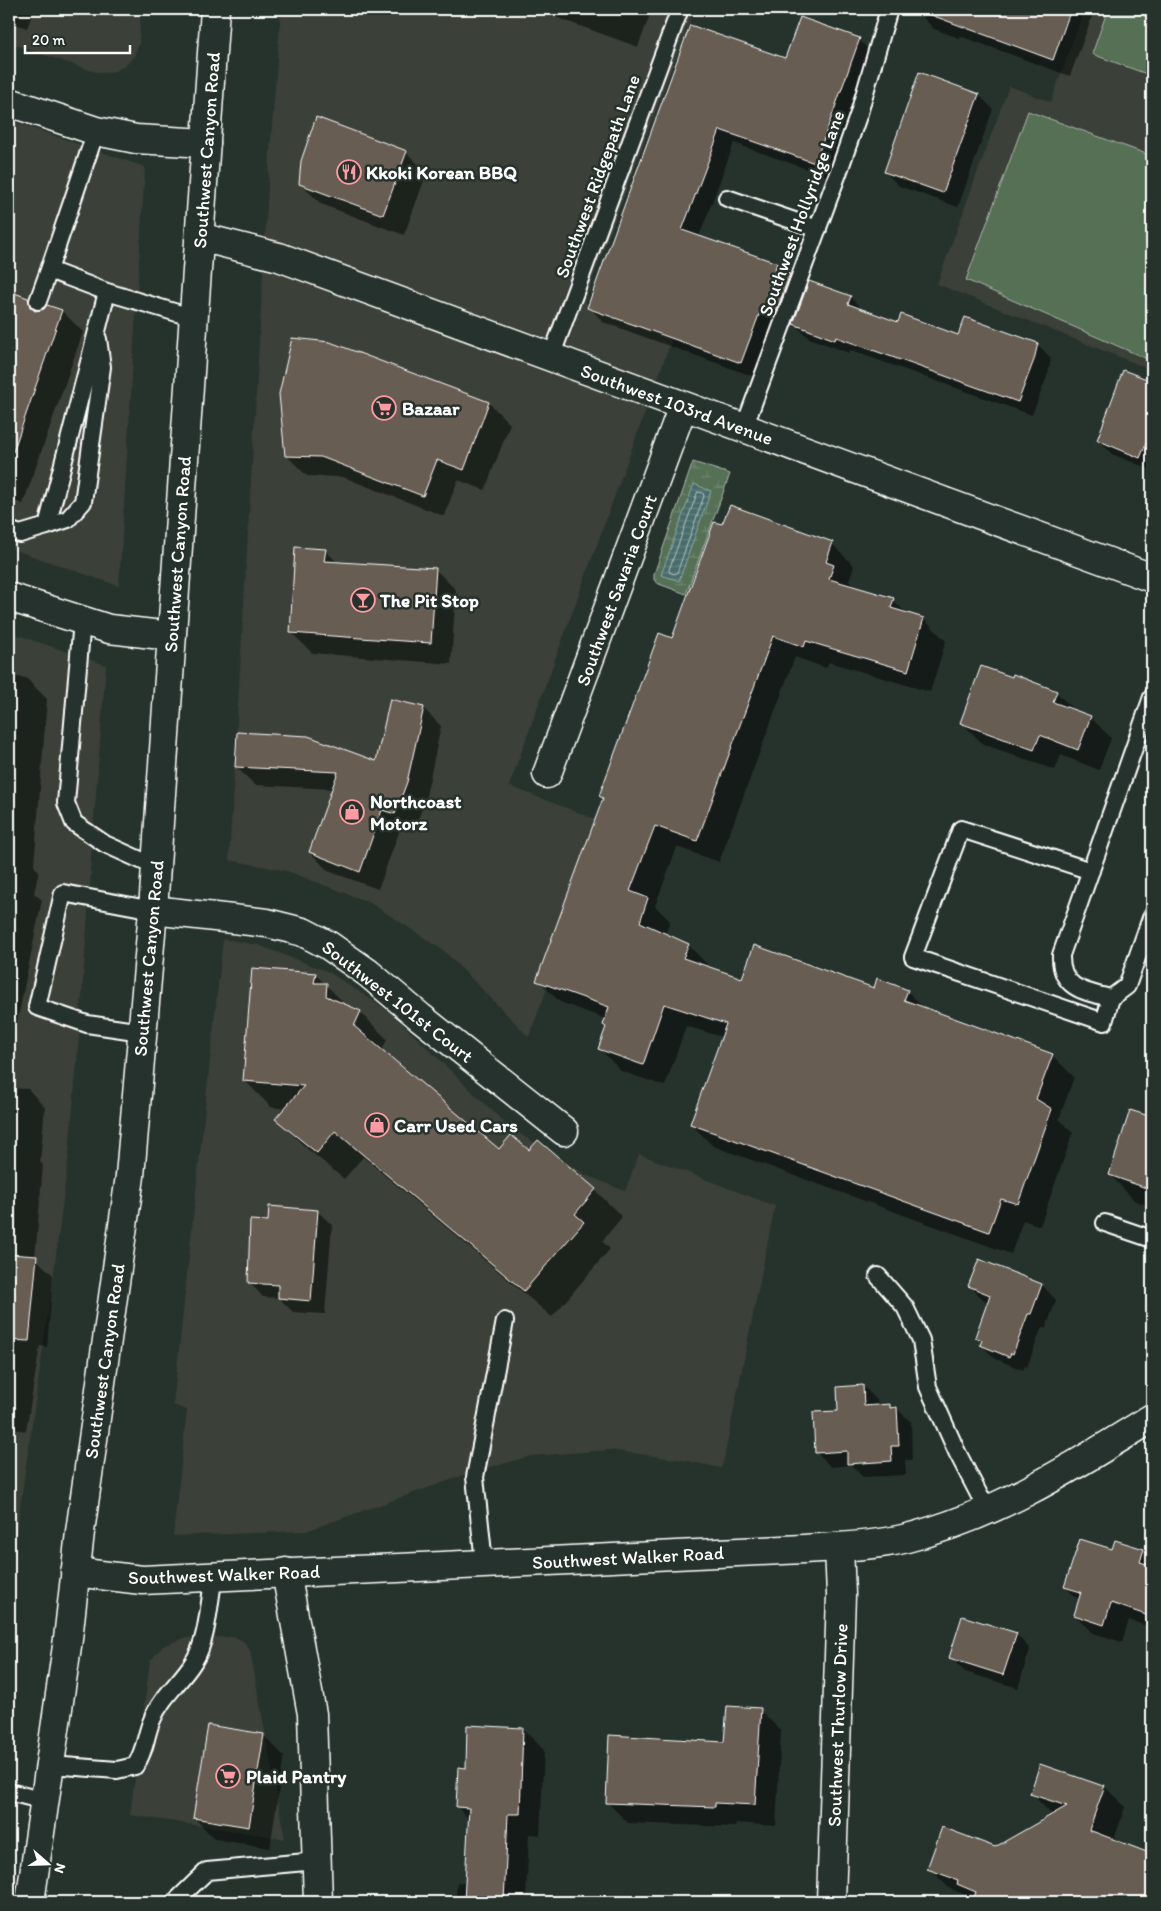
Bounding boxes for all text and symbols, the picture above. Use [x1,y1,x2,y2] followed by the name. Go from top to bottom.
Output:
[25,22,130,54] scale bar
[32,31,66,49] text: 20 m
[188,50,225,249] street label: Southwest Canyon Road
[550,71,645,281] street label: Southwest Ridgepath Lane
[753,107,849,319] street label: Southwest Hollyridge Lane
[336,159,362,185] restaurant icon: Kkoki Korean BBQ
[366,161,517,184] place label: Kkoki Korean BBQ
[577,359,776,450] street label: Southwest 103rd Avenue
[371,395,397,421] supermarket icon: Bazaar
[402,397,460,420] place label: Bazaar
[159,454,196,653] street label: Southwest Canyon Road
[571,491,662,689] street label: Southwest Savaria Court
[350,587,376,613] bar icon: The Pit Stop
[379,589,479,612] place label: The Pit Stop
[370,790,461,835] place label: Northcoast Motorz
[339,799,365,825] shop icon: Northcoast Motorz
[128,858,169,1057] street label: Southwest Canyon Road
[318,935,478,1068] street label: Southwest 101st Court
[364,1112,390,1138] shop icon: Carr Used Cars
[394,1114,518,1137] place label: Carr Used Cars
[79,1261,130,1460] street label: Southwest Canyon Road
[532,1541,725,1574] street label: Southwest Walker Road
[128,1560,321,1589] street label: Southwest Walker Road
[822,1623,853,1827] street label: Southwest Thurlow Drive
[215,1763,241,1789] supermarket icon: Plaid Pantry
[246,1765,347,1788] place label: Plaid Pantry
[22,1838,72,1888] north arrow
[50,1861,69,1876] text: N

